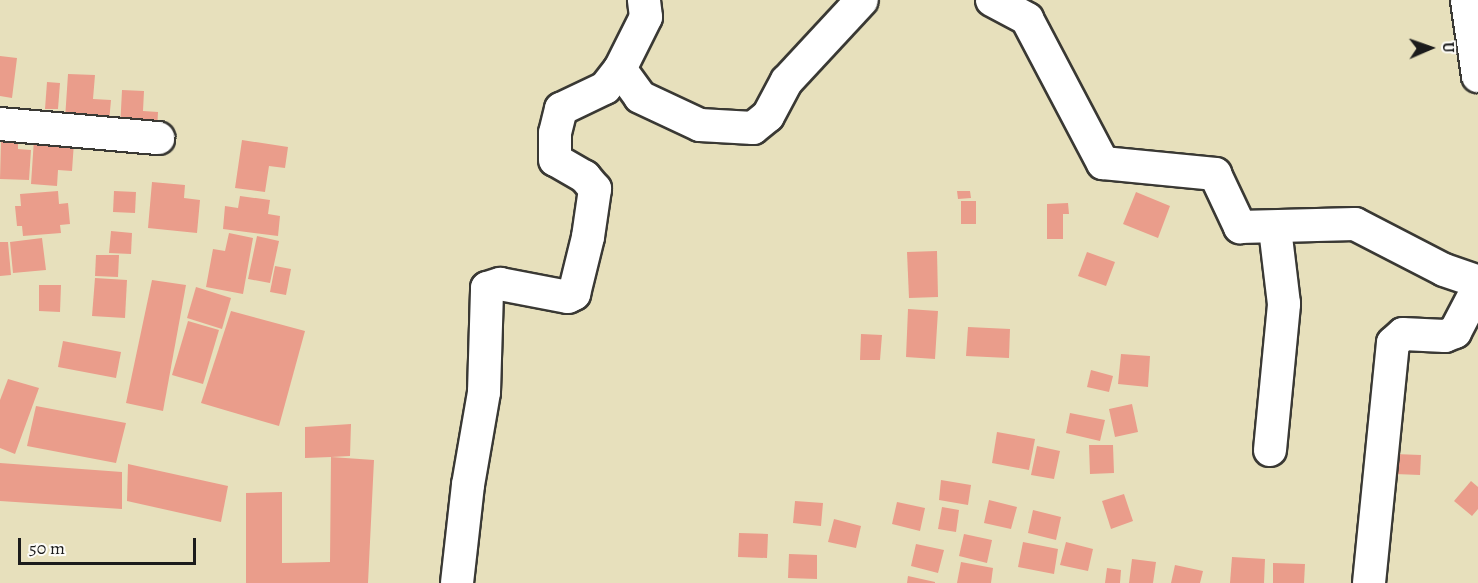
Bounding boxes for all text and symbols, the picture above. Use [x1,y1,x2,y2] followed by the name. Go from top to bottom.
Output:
[1400,18,1460,78] north arrow
[1437,42,1459,53] text: U
[21,526,200,564] scale bar
[29,536,65,560] text: 50 m

